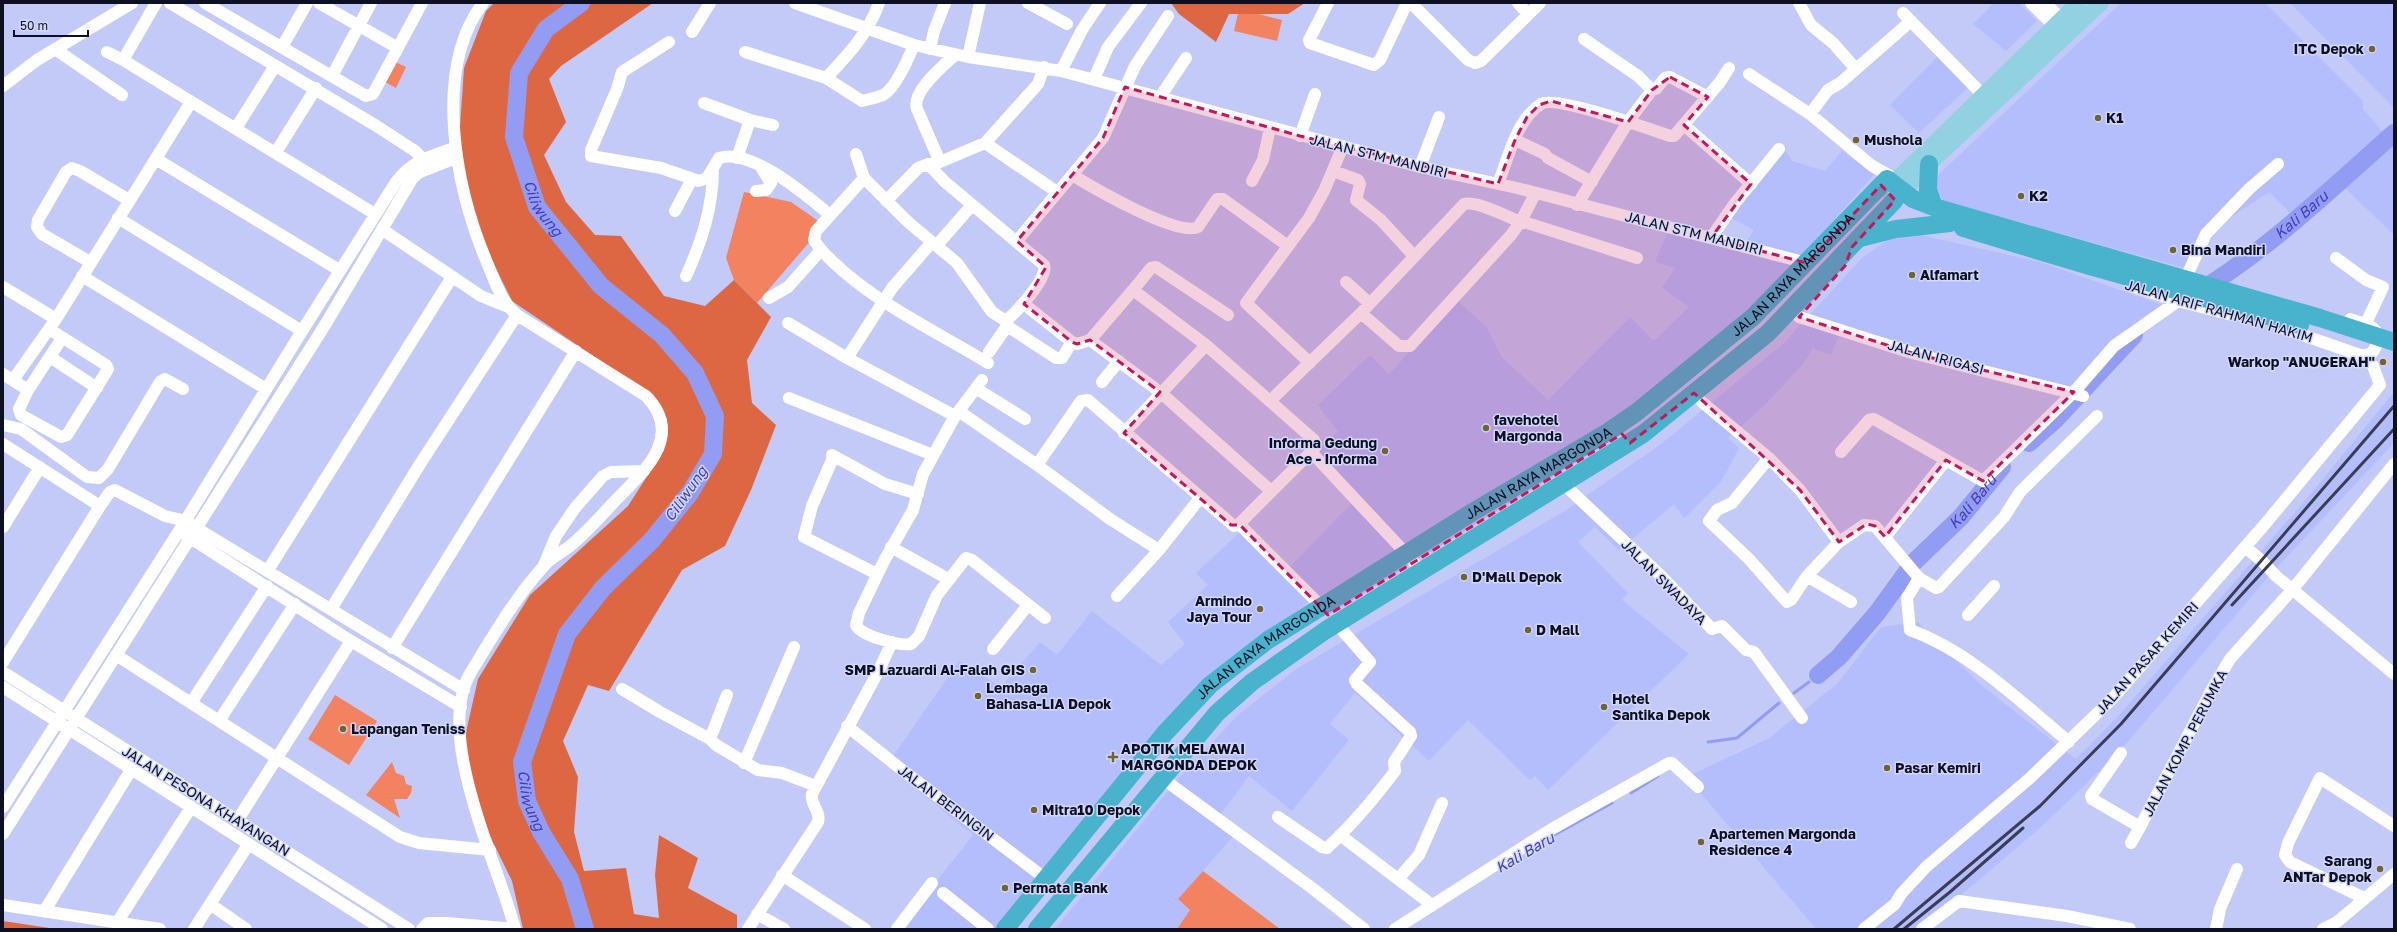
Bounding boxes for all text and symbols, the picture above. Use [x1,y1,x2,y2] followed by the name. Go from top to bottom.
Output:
[14,12,88,38] scale bar
[20,18,48,33] text: 50 m
[2293,40,2364,57] place label: ITC Depok
[2367,44,2377,54] marker: ITC Depok
[2106,109,2123,126] place label: K1
[2093,113,2103,123] marker: K1
[1308,130,1450,181] street label: JALAN STM MANDIRI
[1864,131,1922,148] place label: Mushola
[1851,135,1861,145] marker: Mushola
[521,178,568,241] water label: Ciliwung
[2270,186,2332,242] water label: Kali Baru
[2029,187,2048,204] place label: K2
[2016,191,2026,201] marker: K2
[1623,207,1765,258] street label: JALAN STM MANDIRI
[1727,209,1858,339] street label: JALAN RAYA MARGONDA
[2181,241,2266,258] place label: Bina Mandiri
[2168,245,2178,255] marker: Bina Mandiri
[1920,266,1979,283] place label: Alfamart
[1907,270,1917,280] marker: Alfamart
[2123,275,2315,346] street label: JALAN ARIF RAHMAN HAKIM
[1886,335,1986,378] street label: JALAN IRIGASI
[2228,353,2375,370] place label: Warkop "ANUGERAH"
[2378,357,2388,367] marker: Warkop "ANUGERAH"
[1494,411,1562,444] place label: favehotel Margonda
[1462,422,1615,523] street label: JALAN RAYA MARGONDA
[1481,423,1491,433] marker: favehotel Margonda
[1268,434,1377,467] place label: Informa Gedung Ace - Informa
[1380,446,1390,456] marker: Informa Gedung Ace - Informa
[660,461,712,525] water label: Ciliwung
[1945,470,2000,532] water label: Kali Baru
[1618,535,1711,628] street label: JALAN SWADAYA
[1472,568,1562,585] place label: D'Mall Depok
[1459,572,1469,582] marker: D'Mall Depok
[1192,591,1338,703] street label: JALAN RAYA MARGONDA
[1186,592,1253,625] place label: Armindo Jaya Tour
[2092,598,2202,717] street label: JALAN PASAR KEMIRI
[1255,604,1265,614] marker: Armindo Jaya Tour
[1536,621,1580,638] place label: D Mall
[1523,625,1533,635] marker: D Mall
[845,661,1025,678] place label: SMP Lazuardi Al-Falah GIS
[1028,665,1038,675] marker: SMP Lazuardi Al-Falah GIS
[2139,666,2231,819] street label: JALAN KOMP. PERUMKA
[986,679,1111,712] place label: Lembaga Bahasa-LIA Depok
[1612,690,1710,723] place label: Hotel Santika Depok
[973,691,983,701] marker: Lembaga Bahasa-LIA Depok
[1599,702,1609,712] marker: Hotel Santika Depok
[351,720,466,737] place label: Lapangan Teniss
[338,724,348,734] marker: Lapangan Teniss
[1121,740,1257,773] place label: APOTIK MELAWAI MARGONDA DEPOK
[119,742,293,859] street label: JALAN PESONA KHAYANGAN
[1108,752,1118,762] marker: APOTIK MELAWAI MARGONDA DEPOK
[1895,759,1981,776] place label: Pasar Kemiri
[895,761,998,844] street label: JALAN BERINGIN
[1882,763,1892,773] marker: Pasar Kemiri
[515,769,550,835] water label: Ciliwung
[1042,801,1140,818] place label: Mitra10 Depok
[1029,805,1039,815] marker: Mitra10 Depok
[1709,825,1856,858] place label: Apartemen Margonda Residence 4
[1492,828,1558,876] water label: Kali Baru
[1696,837,1706,847] marker: Apartemen Margonda Residence 4
[2283,852,2372,885] place label: Sarang ANTar Depok
[2375,864,2385,874] marker: Sarang ANTar Depok
[1013,879,1108,896] place label: Permata Bank
[1000,883,1010,893] marker: Permata Bank

